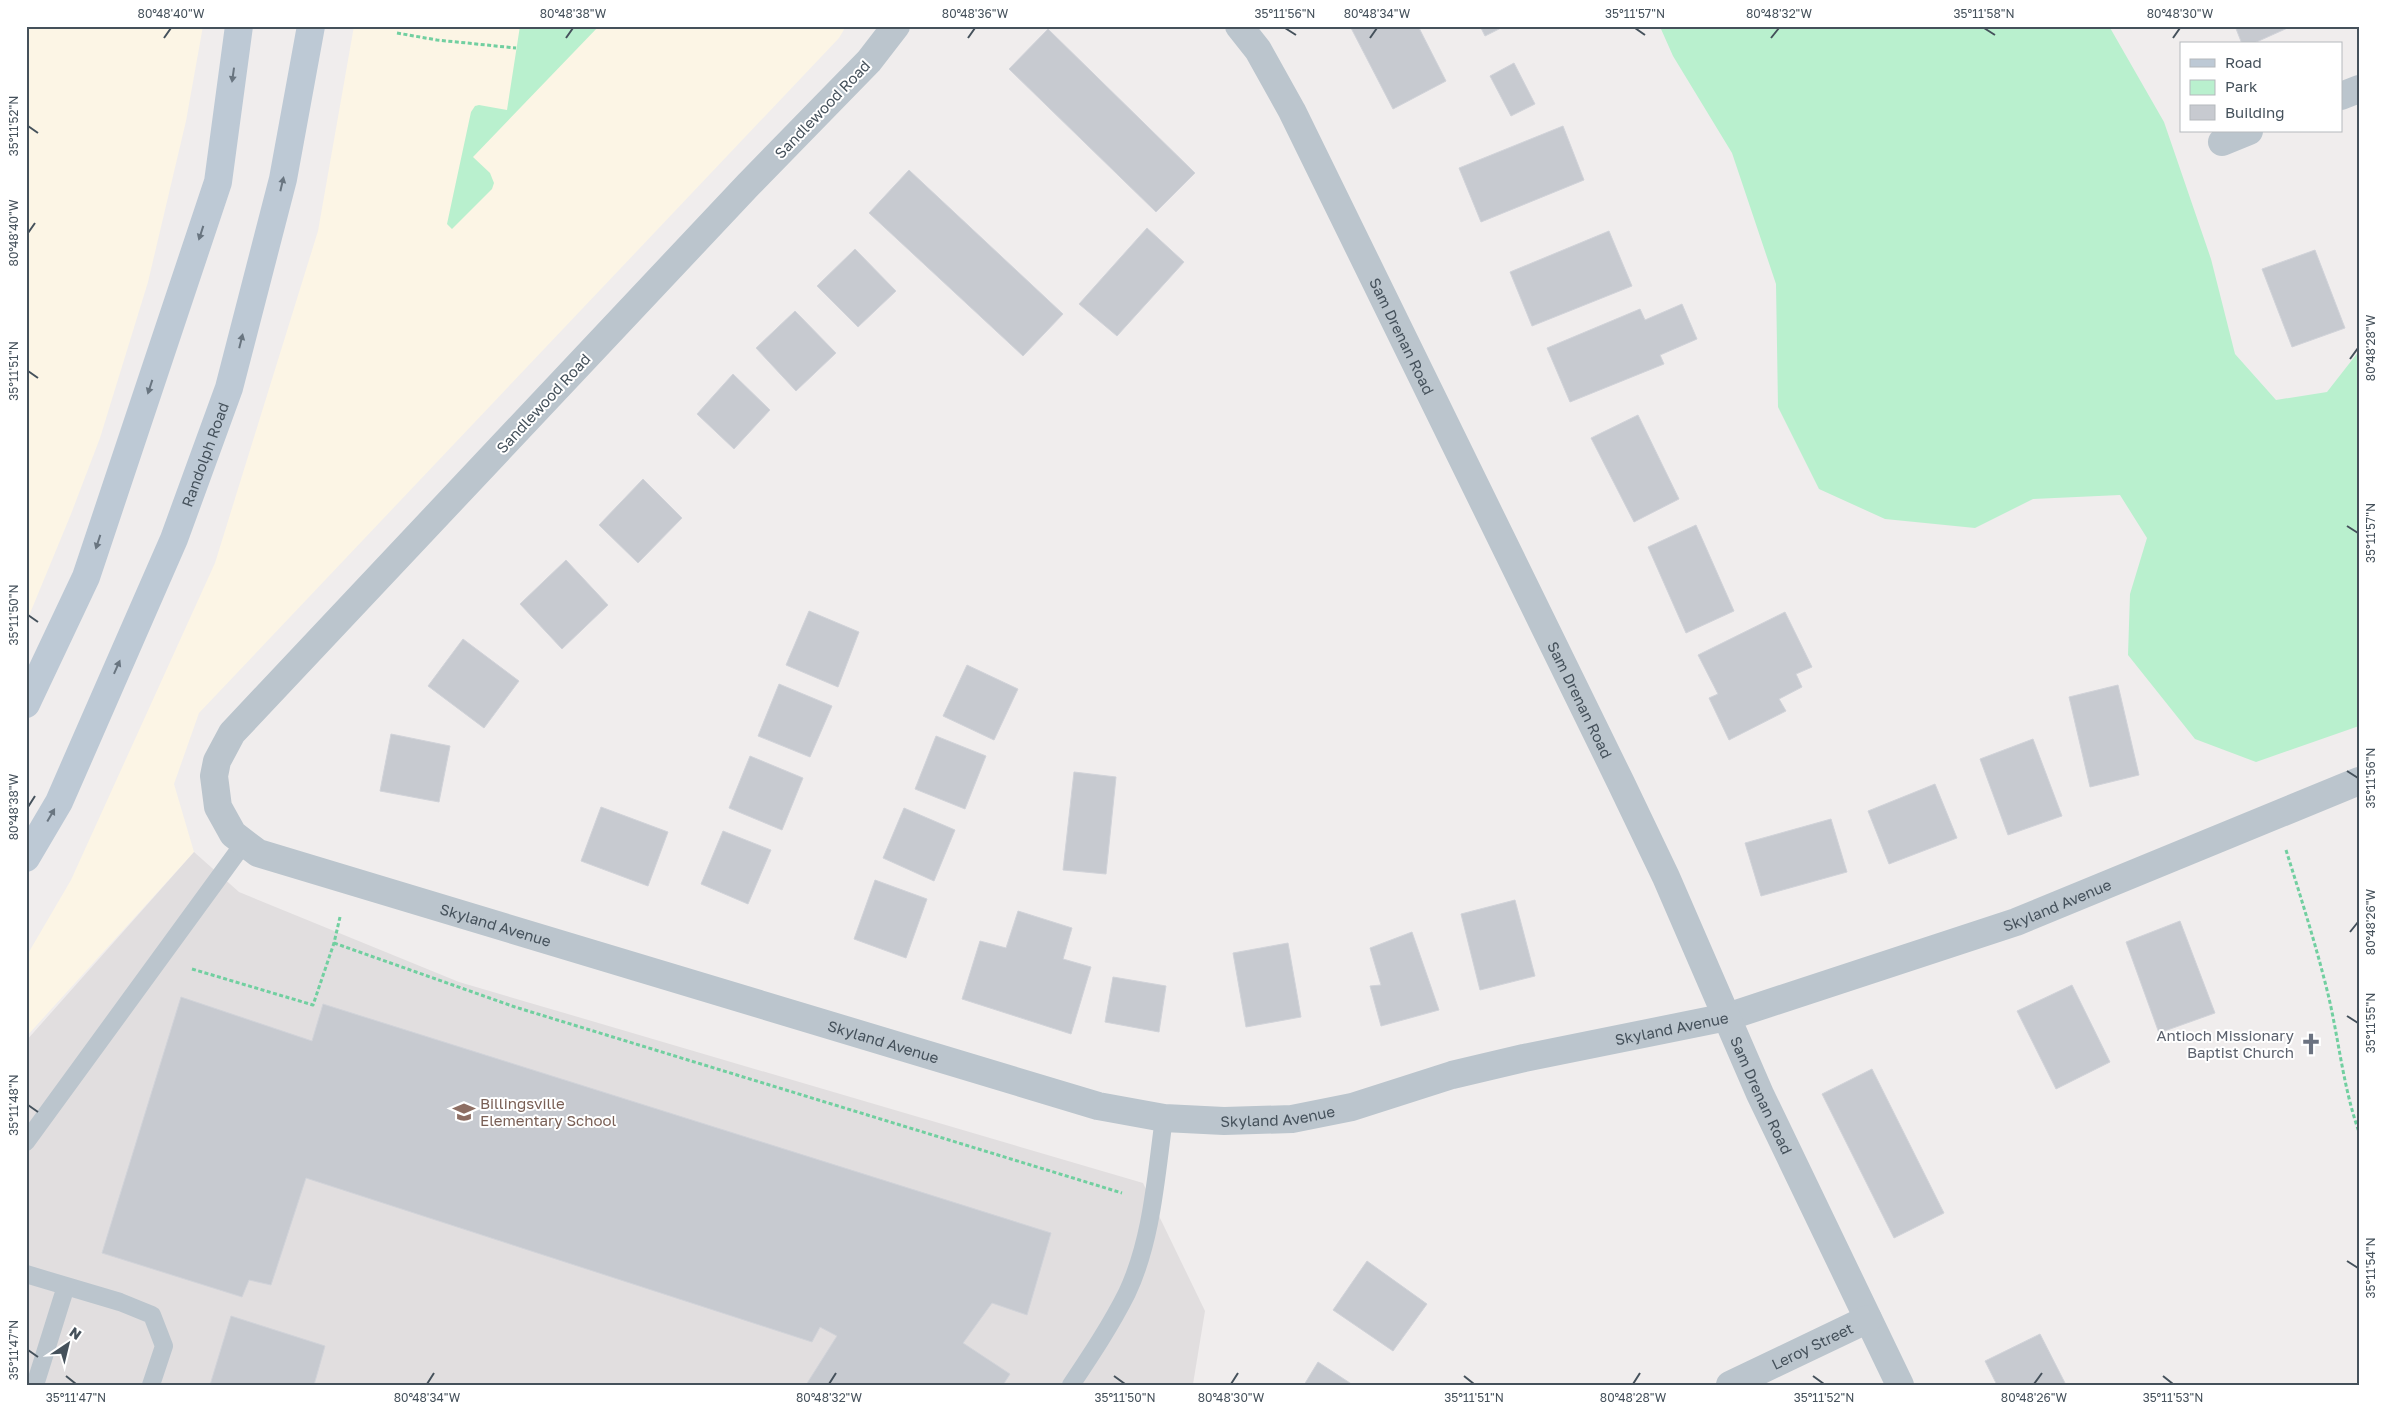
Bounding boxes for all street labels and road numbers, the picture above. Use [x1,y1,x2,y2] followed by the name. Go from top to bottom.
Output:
[771,56,873,162] street label: Sandlewood Road
[1366,275,1438,397] street label: Sam Drenan Road
[492,350,594,456] street label: Sandlewood Road
[178,400,232,509] street label: Randolph Road
[1544,639,1616,761] street label: Sam Drenan Road
[2001,875,2114,935] street label: Skyland Avenue
[438,899,554,950] street label: Skyland Avenue
[1613,1008,1730,1048] street label: Skyland Avenue
[826,1016,941,1067] street label: Skyland Avenue
[1727,1033,1796,1157] street label: Sam Drenan Road
[1220,1102,1337,1130] street label: Skyland Avenue
[1768,1319,1856,1373] street label: Leroy Street

